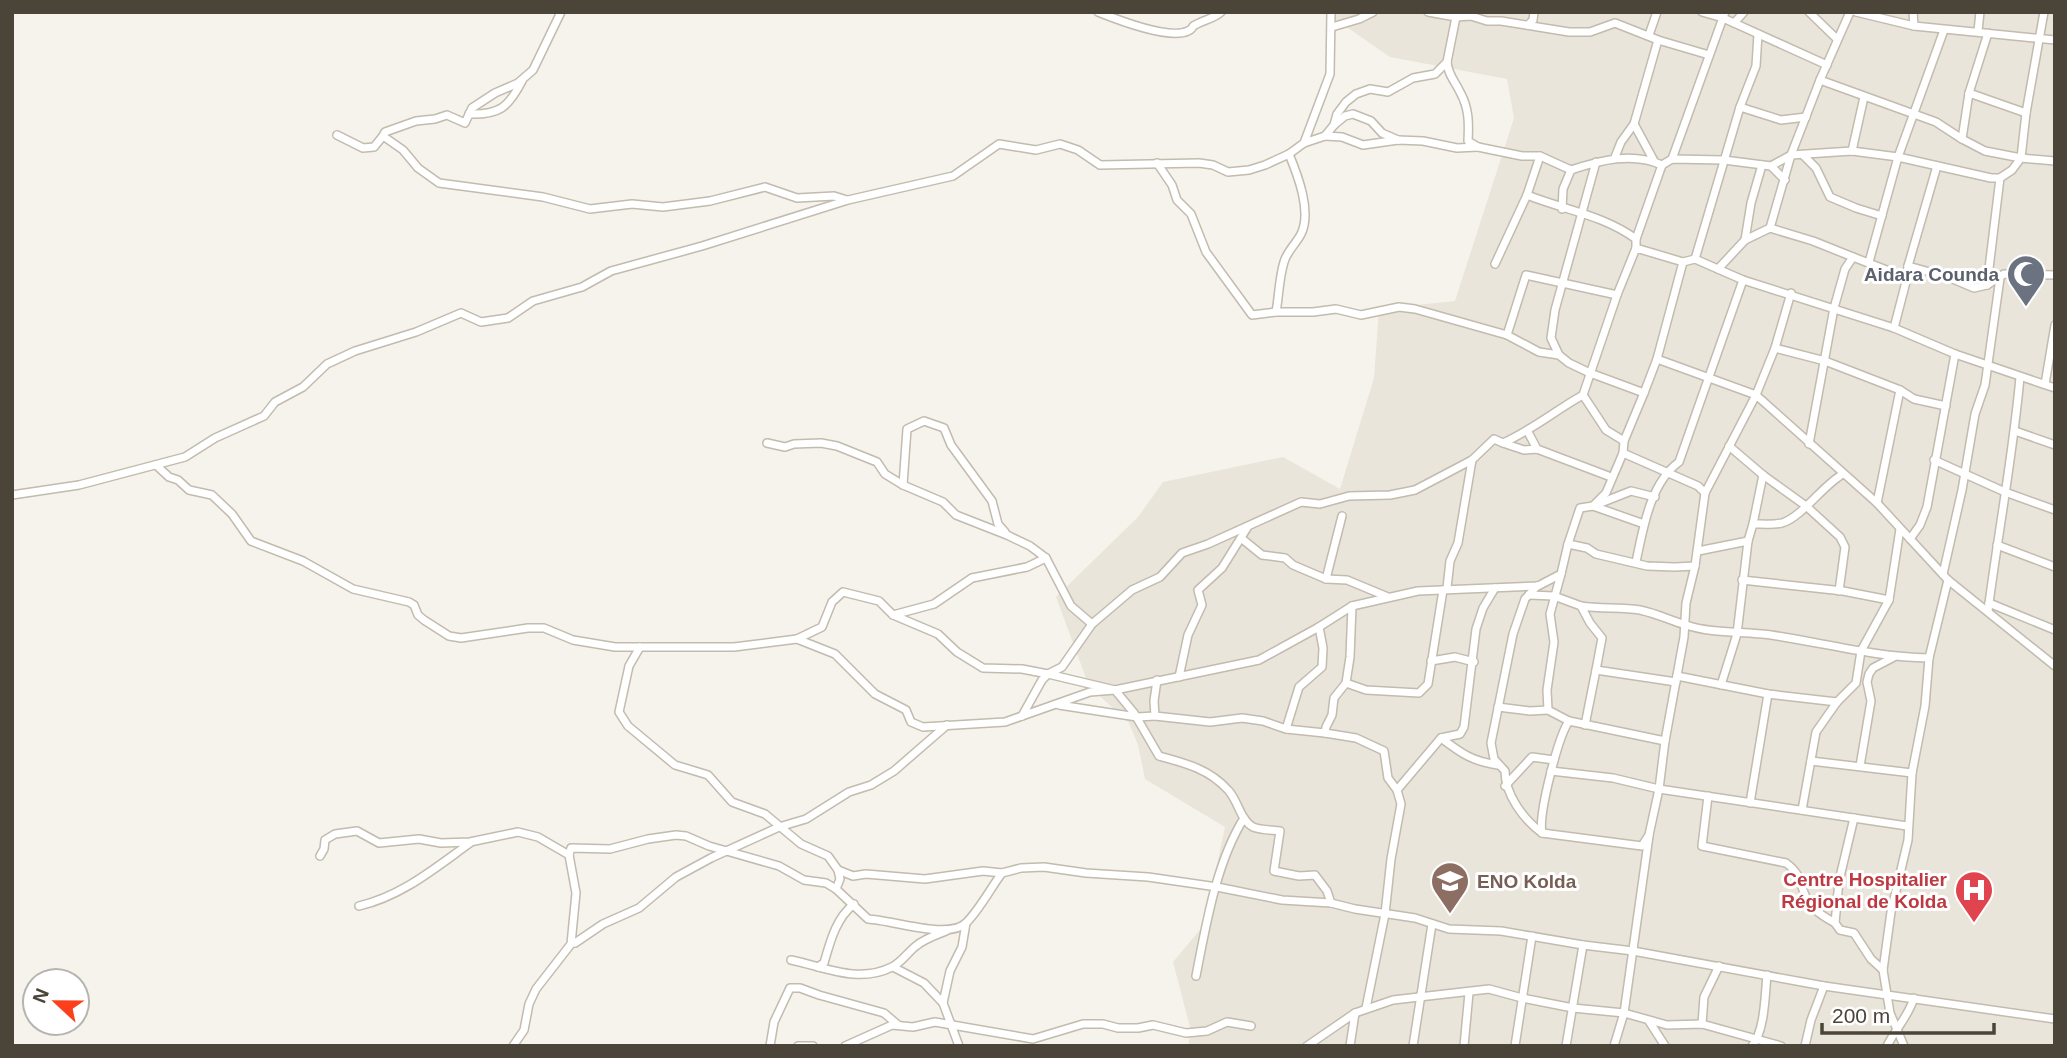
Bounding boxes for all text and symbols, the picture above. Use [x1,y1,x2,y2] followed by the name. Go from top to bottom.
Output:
[2005,253,2047,308] mosque icon: Aidara Counda
[1864,264,1999,285] place label: Aidara Counda
[1429,860,1471,915] school or university icon: ENO Kolda
[1781,869,1948,912] place label: Centre Hospitalier Régional de Kolda
[1953,869,1995,924] hospital icon: Centre Hospitalier Régional de Kolda
[1477,871,1577,892] place label: ENO Kolda
[21,967,91,1037] north arrow
[28,986,53,1006] text: N
[1822,992,1994,1036] scale bar
[1832,1004,1890,1027] text: 200 m

